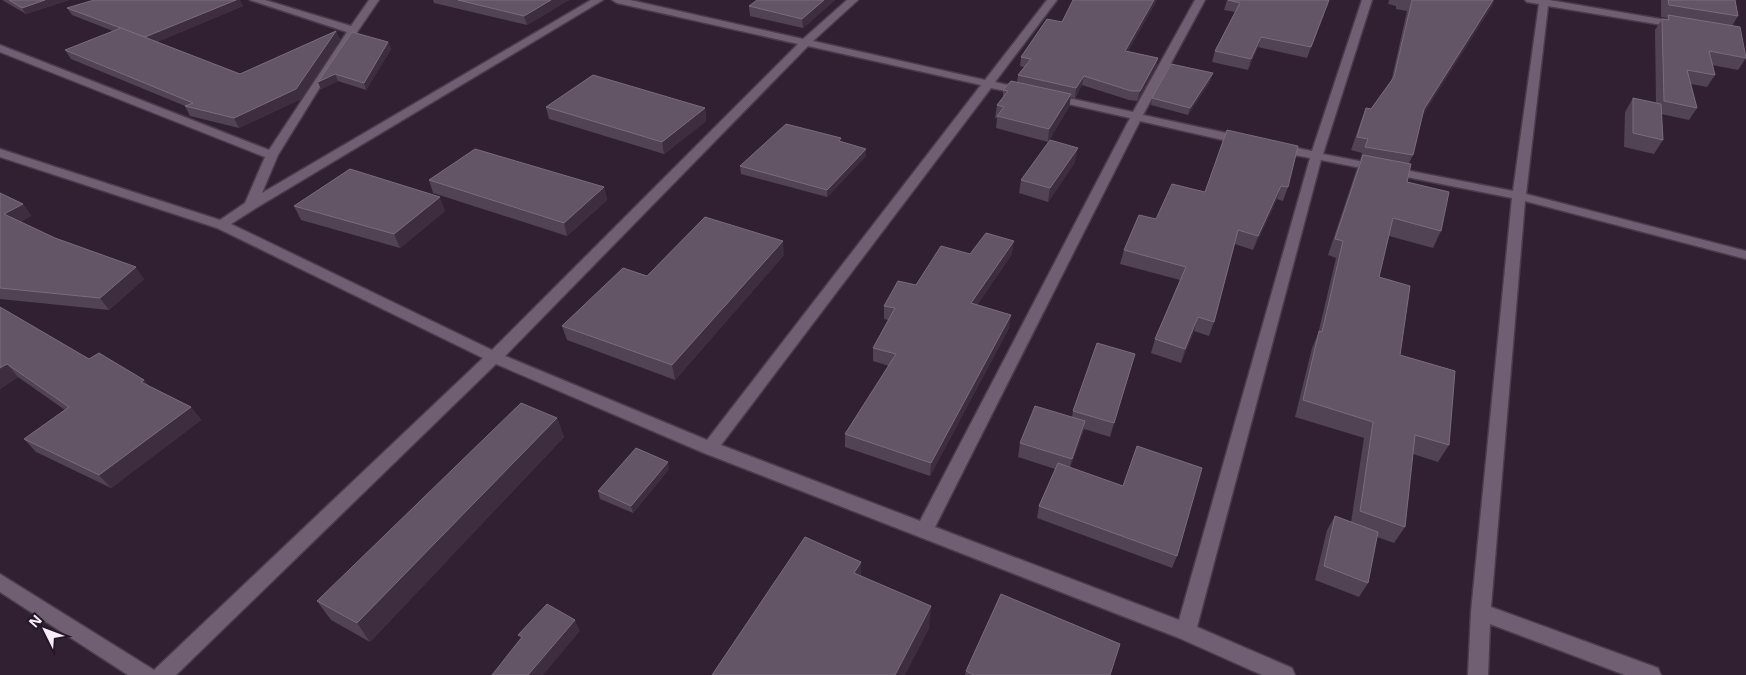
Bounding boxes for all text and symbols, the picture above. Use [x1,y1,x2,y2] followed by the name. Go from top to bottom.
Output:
[20,605,70,655] north arrow
[24,610,46,632] text: N

